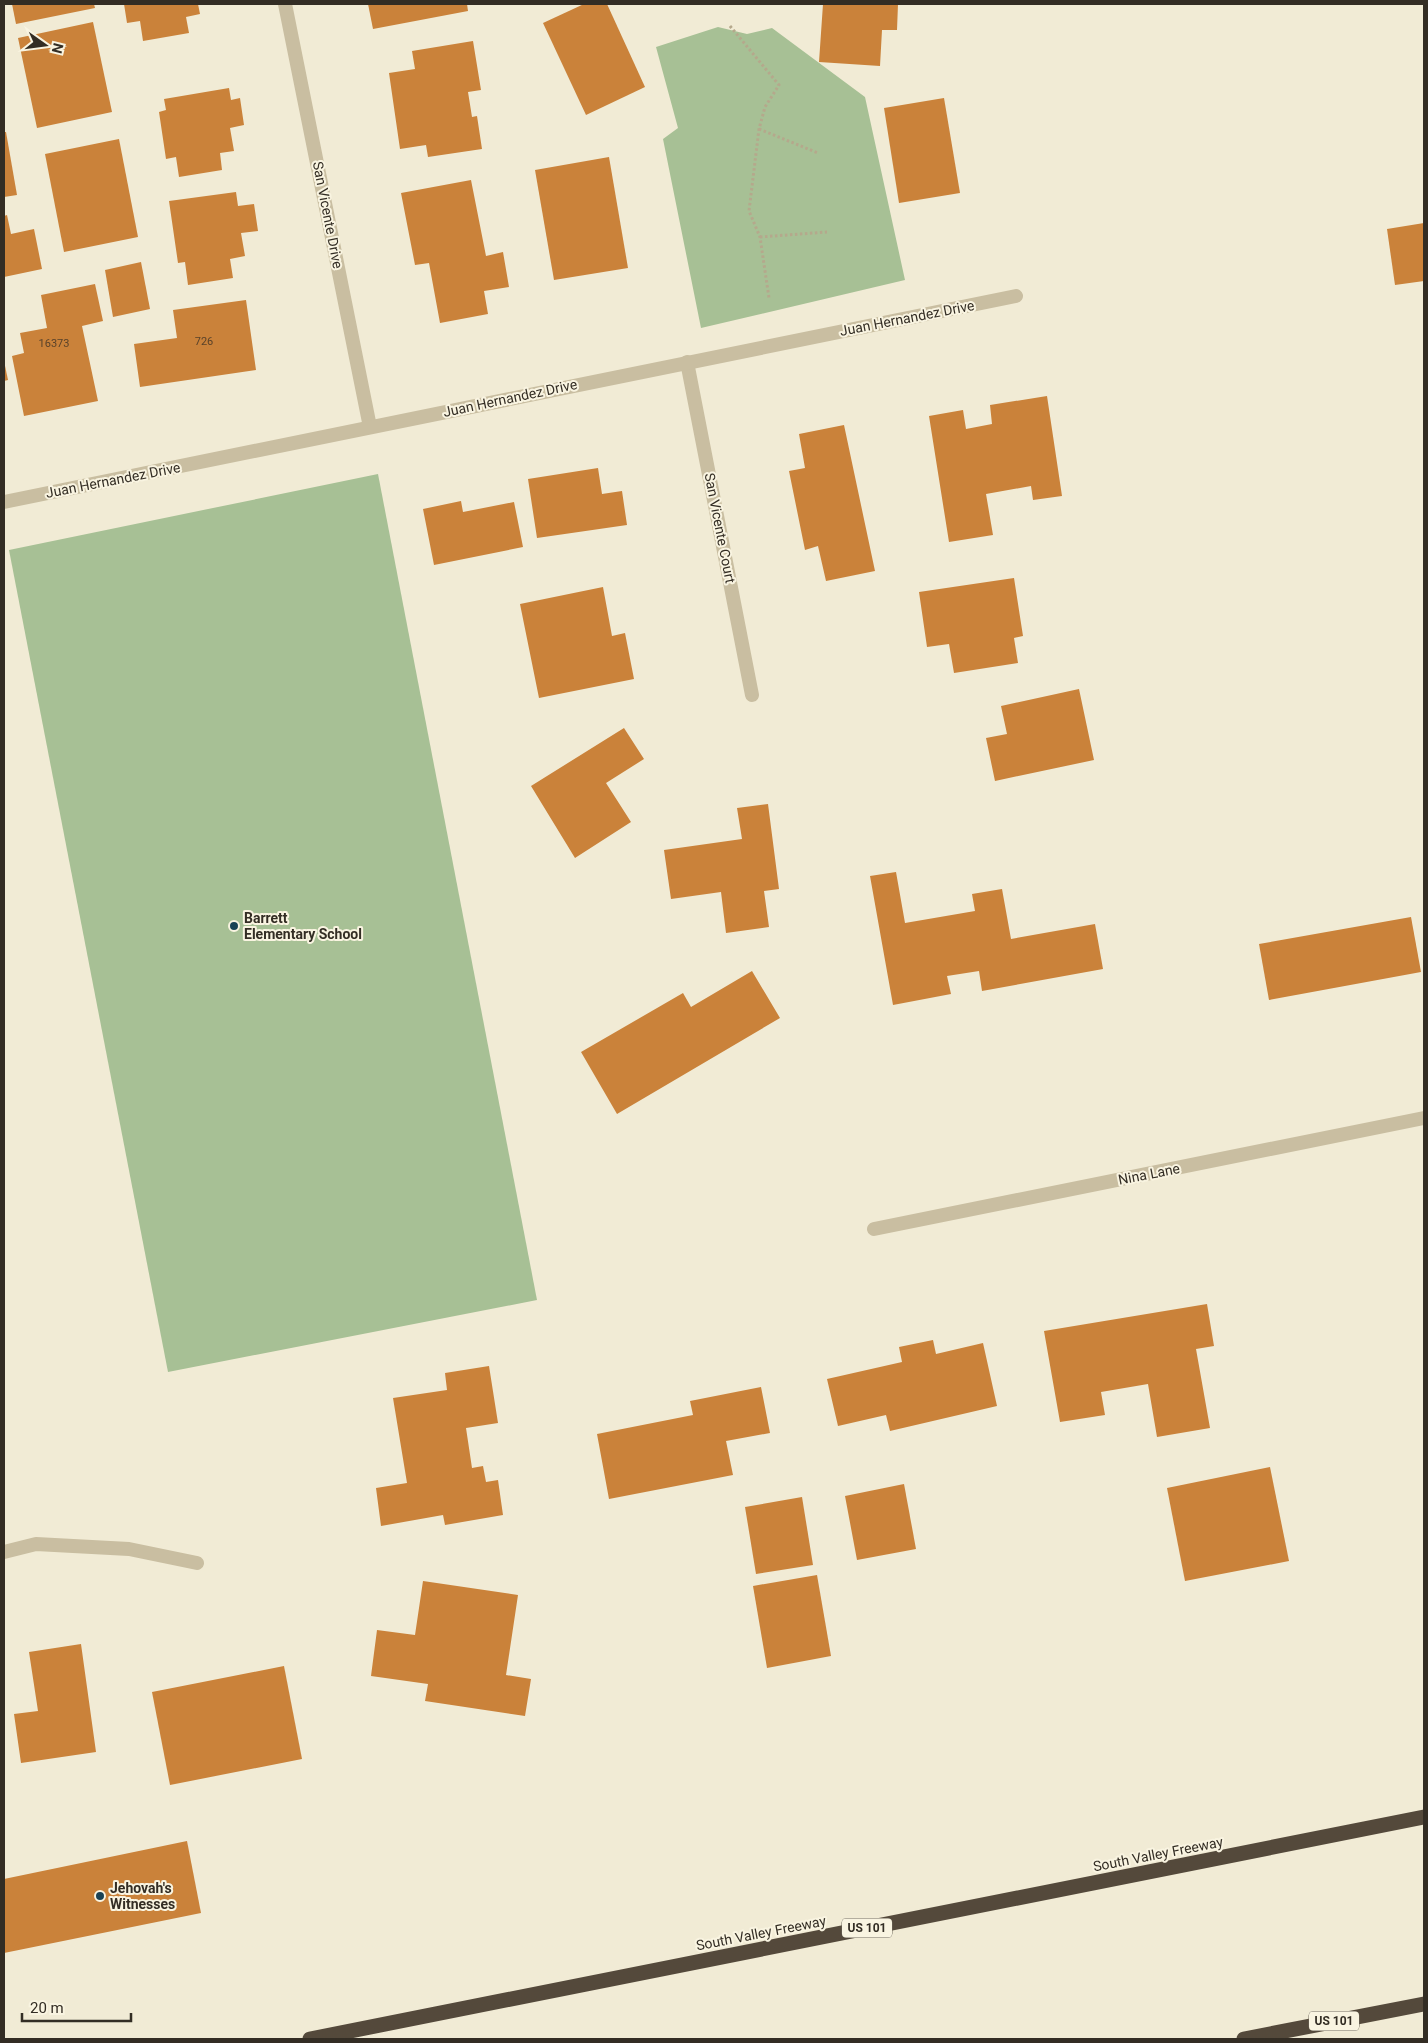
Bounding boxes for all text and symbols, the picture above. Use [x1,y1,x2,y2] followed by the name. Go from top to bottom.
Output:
[20,20,70,70] north arrow
[49,41,67,55] text: N
[310,160,346,270] street label: San Vicente Drive
[838,297,976,339] street label: Juan Hernandez Drive
[195,335,213,348] house number: 726
[39,337,69,350] house number: 16373
[441,376,579,420] street label: Juan Hernandez Drive
[44,459,182,501] street label: Juan Hernandez Drive
[701,472,739,585] street label: San Vicente Court
[244,910,362,942] place label: Barrett Elementary School
[228,920,240,932] marker: Barrett Elementary School
[1117,1160,1181,1188] street label: Nina Lane
[1092,1833,1225,1874] street label: South Valley Freeway
[110,1880,175,1912] place label: Jehovah's Witnesses
[94,1890,106,1902] marker: Jehovah's Witnesses
[695,1912,828,1953] street label: South Valley Freeway
[842,1919,892,1938] road number: US 101
[22,1990,131,2022] scale bar
[30,1999,64,2017] text: 20 m
[1309,2012,1359,2030] road number: US 101

